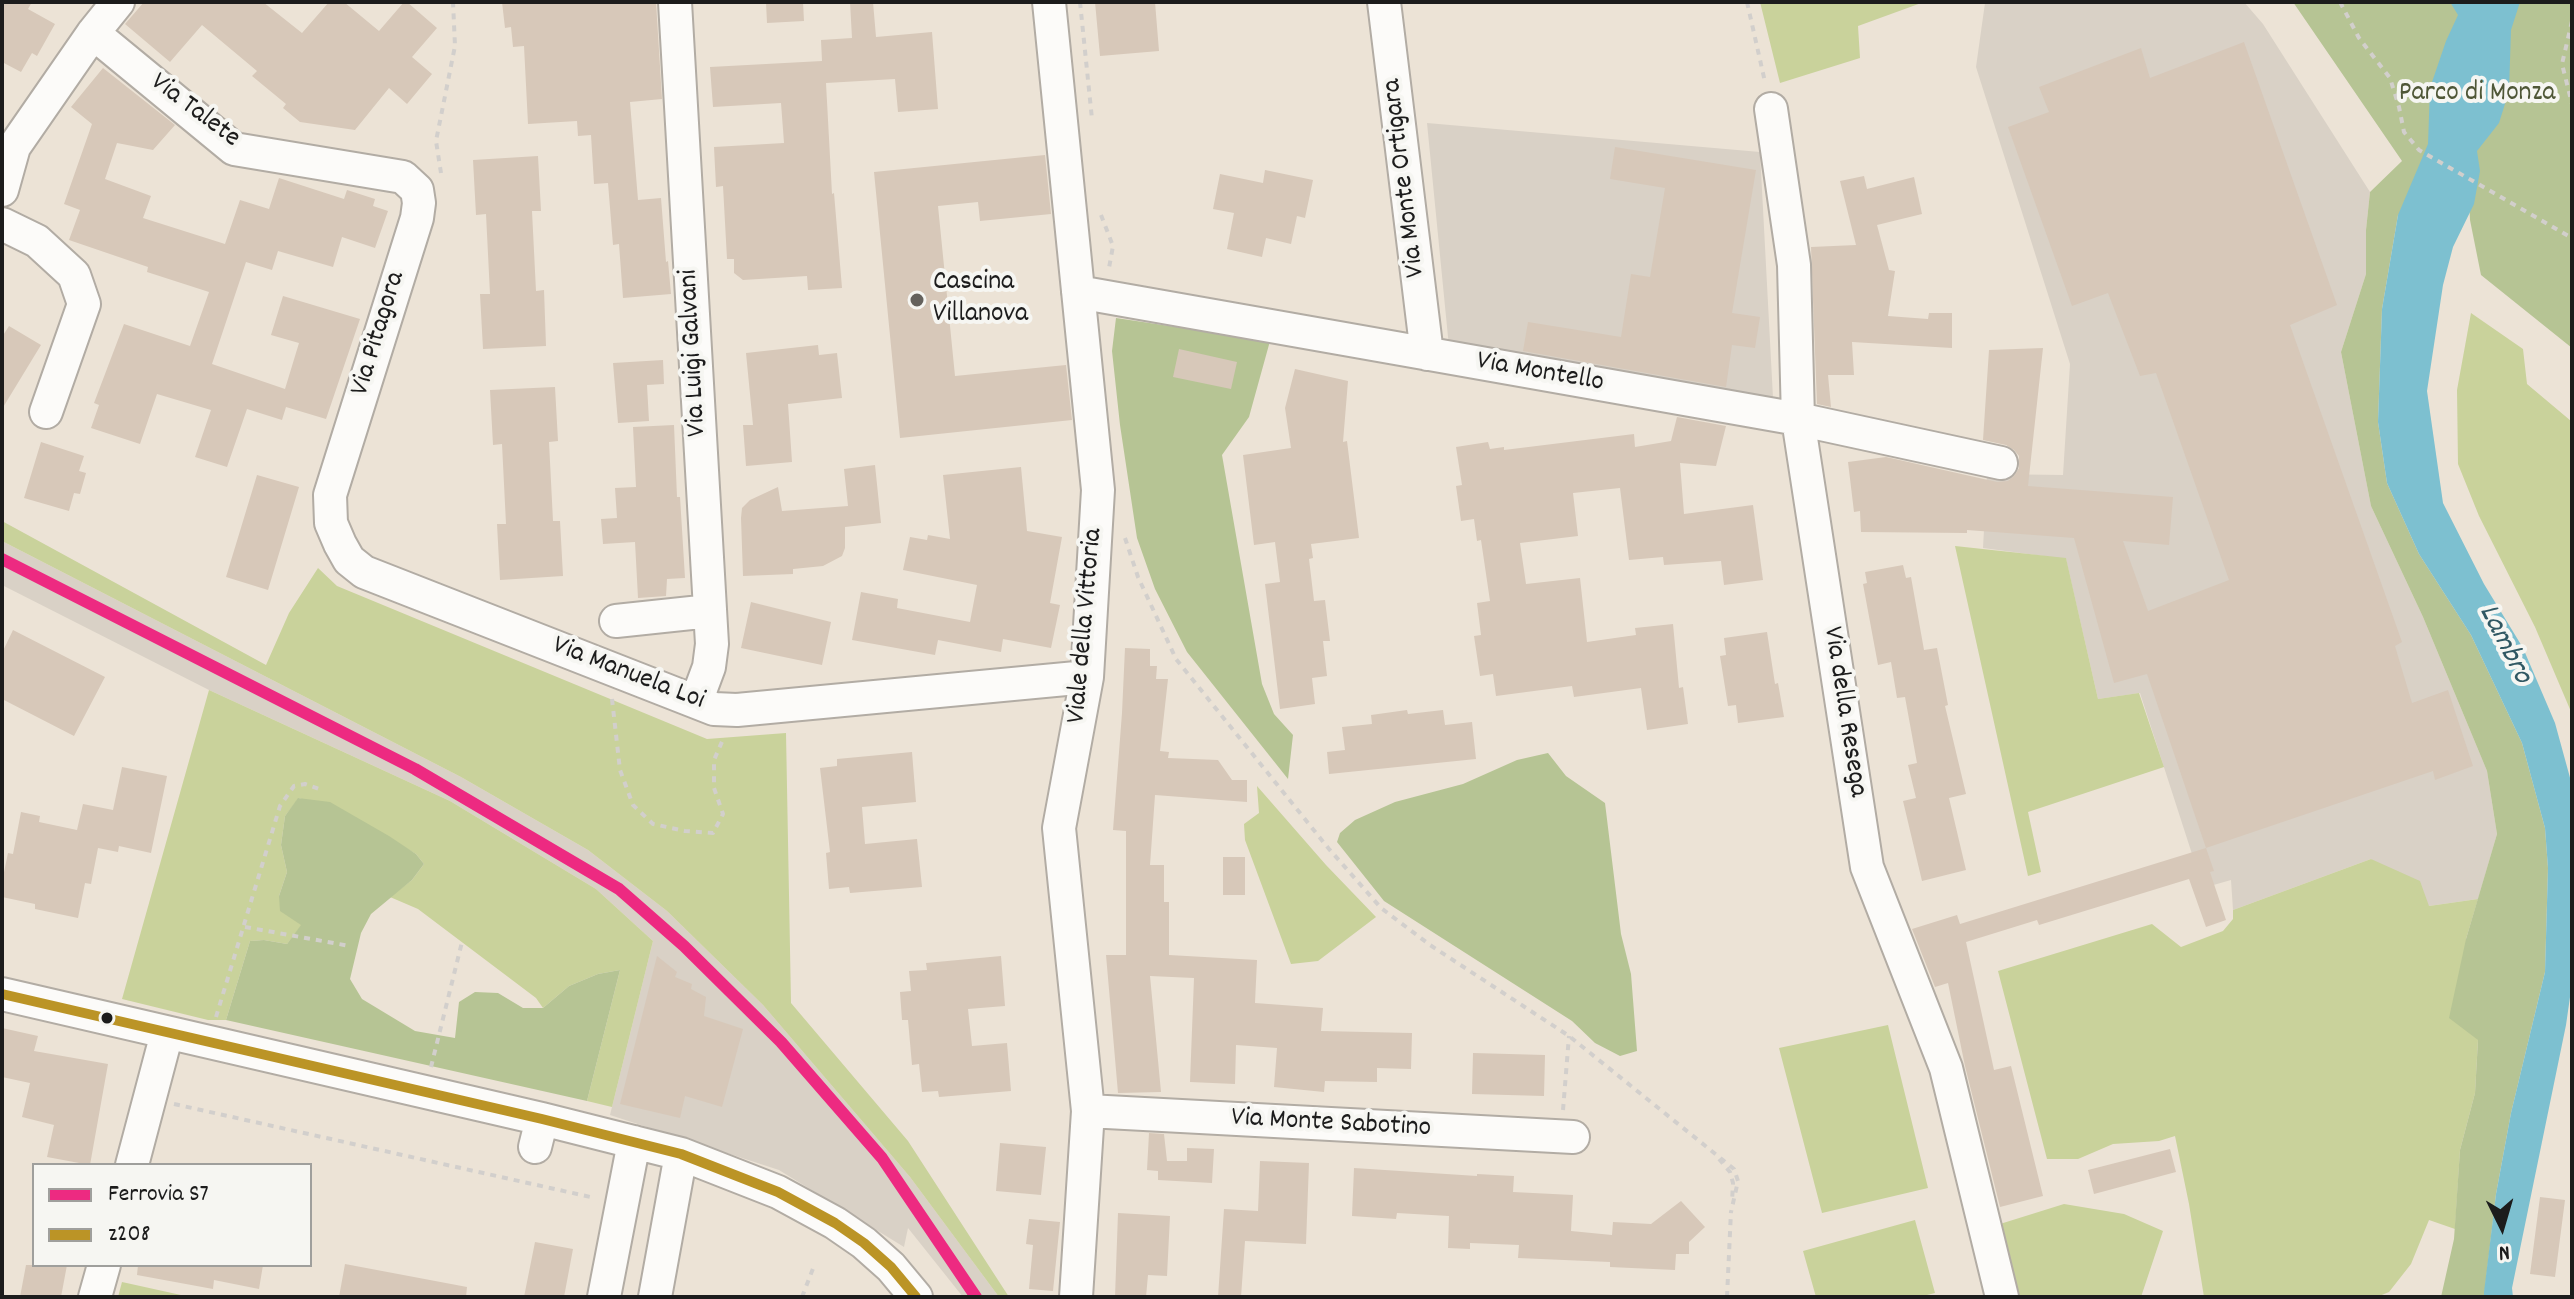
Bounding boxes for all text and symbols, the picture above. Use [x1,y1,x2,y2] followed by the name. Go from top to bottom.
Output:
[142,67,246,157] street label: Via Talete
[1377,77,1435,279] street label: Via Monte Ortigara
[2399,78,2555,112] park label: Parco di Monza
[933,267,1028,333] place label: Cascina Villanova
[345,268,415,400] street label: Via Pitagora
[674,269,716,437] street label: Via Luigi Galvani
[908,291,926,309] marker: Cascina Villanova
[1474,346,1606,402] street label: Via Montello
[1062,527,1112,725] street label: Viale della Vittoria
[2468,599,2538,691] water label: Lambro
[1813,624,1873,800] street label: Via della Resega
[547,631,709,719] street label: Via Manuela Loi
[99,1010,115,1026] unlabelled marker
[1230,1103,1432,1147] street label: Via Monte Sabotino
[32,1163,312,1267] legend
[108,1178,209,1212] text: Ferrovia S7
[2462,1187,2542,1267] north arrow
[108,1218,150,1252] text: z208
[2497,1235,2511,1267] text: N

